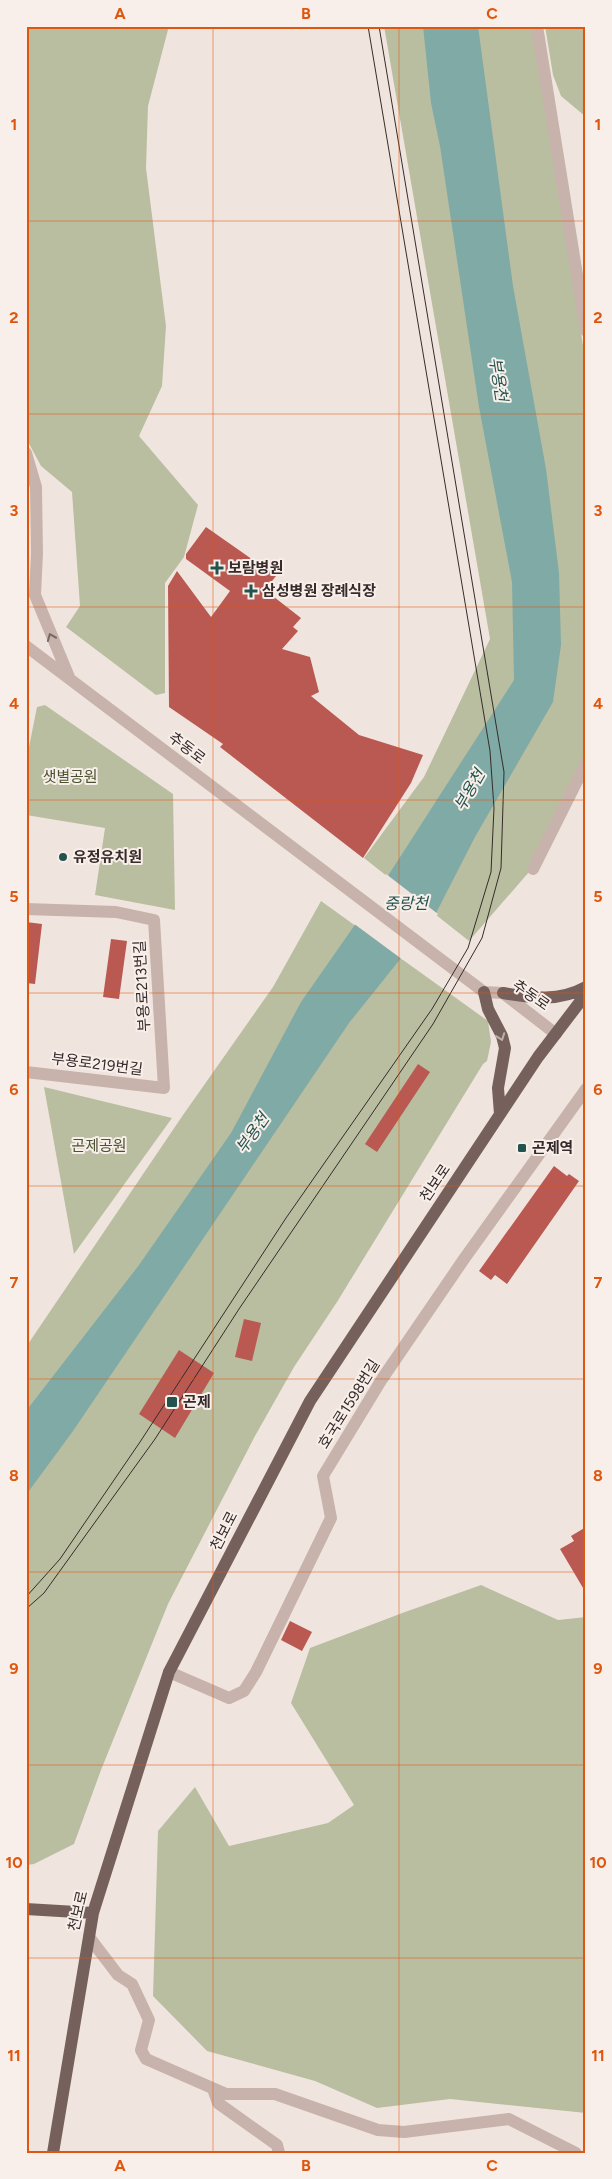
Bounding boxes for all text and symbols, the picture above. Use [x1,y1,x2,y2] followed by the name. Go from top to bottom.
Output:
[114,4,126,23] text: A
[301,4,311,23] text: B
[486,4,498,23] text: C
[11,115,17,134] text: 1
[595,115,601,134] text: 1
[9,308,19,327] text: 2
[593,308,603,327] text: 2
[486,356,512,405] water label: 부용천
[10,501,19,520] text: 3
[594,501,603,520] text: 3
[228,559,283,577] place label: 보람병원
[210,561,224,575] marker: 보람병원
[262,582,376,600] place label: 삼성병원 장례식장
[244,584,258,598] marker: 삼성병원 장례식장
[47,633,58,642] one-way arrow
[9,694,19,713] text: 4
[593,694,603,713] text: 4
[165,728,209,768] street label: 추동로
[450,764,490,814] water label: 부용천
[42,768,98,786] park label: 샛별공원
[73,848,142,866] place label: 유정유치원
[57,851,69,863] marker: 유정유치원
[9,887,19,906] text: 5
[593,887,603,906] text: 5
[384,894,430,913] water label: 중랑천
[131,940,153,1032] street label: 부용로213번길
[509,976,553,1014] street label: 추동로
[495,1032,505,1041] one-way arrow
[50,1049,144,1079] street label: 부용로219번길
[9,1080,19,1099] text: 6
[593,1080,603,1099] text: 6
[232,1108,274,1157] water label: 부용천
[71,1137,127,1155] park label: 곤제공원
[532,1139,573,1157] place label: 곤제역
[516,1142,528,1154] marker: 곤제역
[416,1161,454,1205] street label: 천보로
[10,1273,19,1292] text: 7
[594,1273,603,1292] text: 7
[314,1356,384,1452] street label: 호국로1598번길
[183,1393,211,1411] place label: 곤제
[165,1395,179,1409] marker: 곤제
[9,1466,19,1485] text: 8
[593,1466,603,1485] text: 8
[207,1508,241,1554] street label: 천보로
[9,1659,19,1678] text: 9
[593,1659,603,1678] text: 9
[5,1853,23,1872] text: 10
[589,1853,607,1872] text: 10
[65,1889,91,1933] street label: 천보로
[7,2046,21,2065] text: 11
[591,2046,605,2065] text: 11
[114,2156,126,2175] text: A
[301,2156,311,2175] text: B
[486,2156,498,2175] text: C

